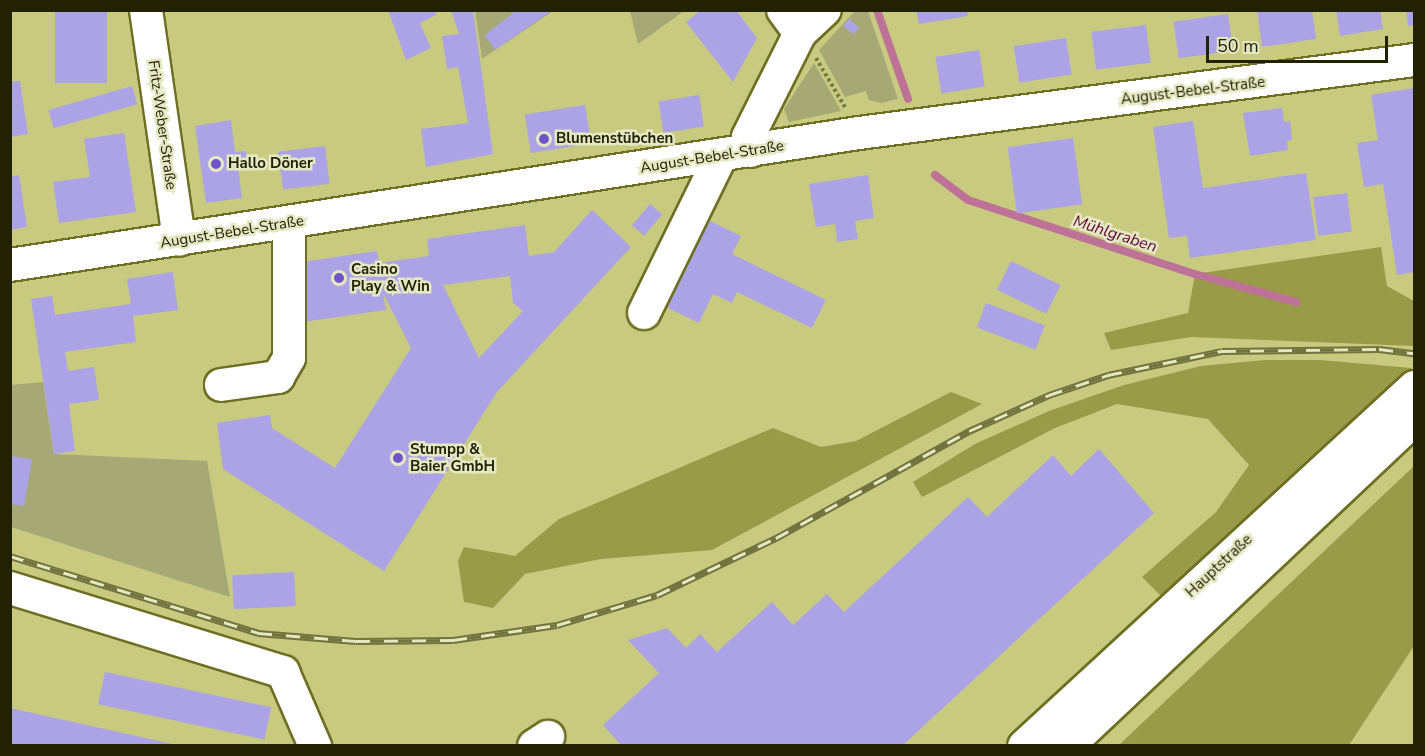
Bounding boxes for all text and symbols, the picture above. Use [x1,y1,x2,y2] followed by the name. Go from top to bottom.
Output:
[1209,24,1390,62] scale bar
[1217,34,1259,58] text: 50 m
[144,59,180,191] street label: Fritz-Weber-Straße
[1120,73,1266,109] street label: August-Bebel-Straße
[556,130,673,148] place label: Blumenstübchen
[537,132,551,146] marker: Blumenstübchen
[639,137,785,177] street label: August-Bebel-Straße
[228,155,313,173] place label: Hallo Döner
[209,157,223,171] marker: Hallo Döner
[1071,211,1159,257] water label: Mühlgraben
[159,212,305,252] street label: August-Bebel-Straße
[351,260,430,295] place label: Casino Play & Win
[332,271,346,285] marker: Casino Play & Win
[410,440,495,475] place label: Stumpp & Baier GmbH
[391,451,405,465] marker: Stumpp & Baier GmbH
[1182,531,1256,601] street label: Hauptstraße

